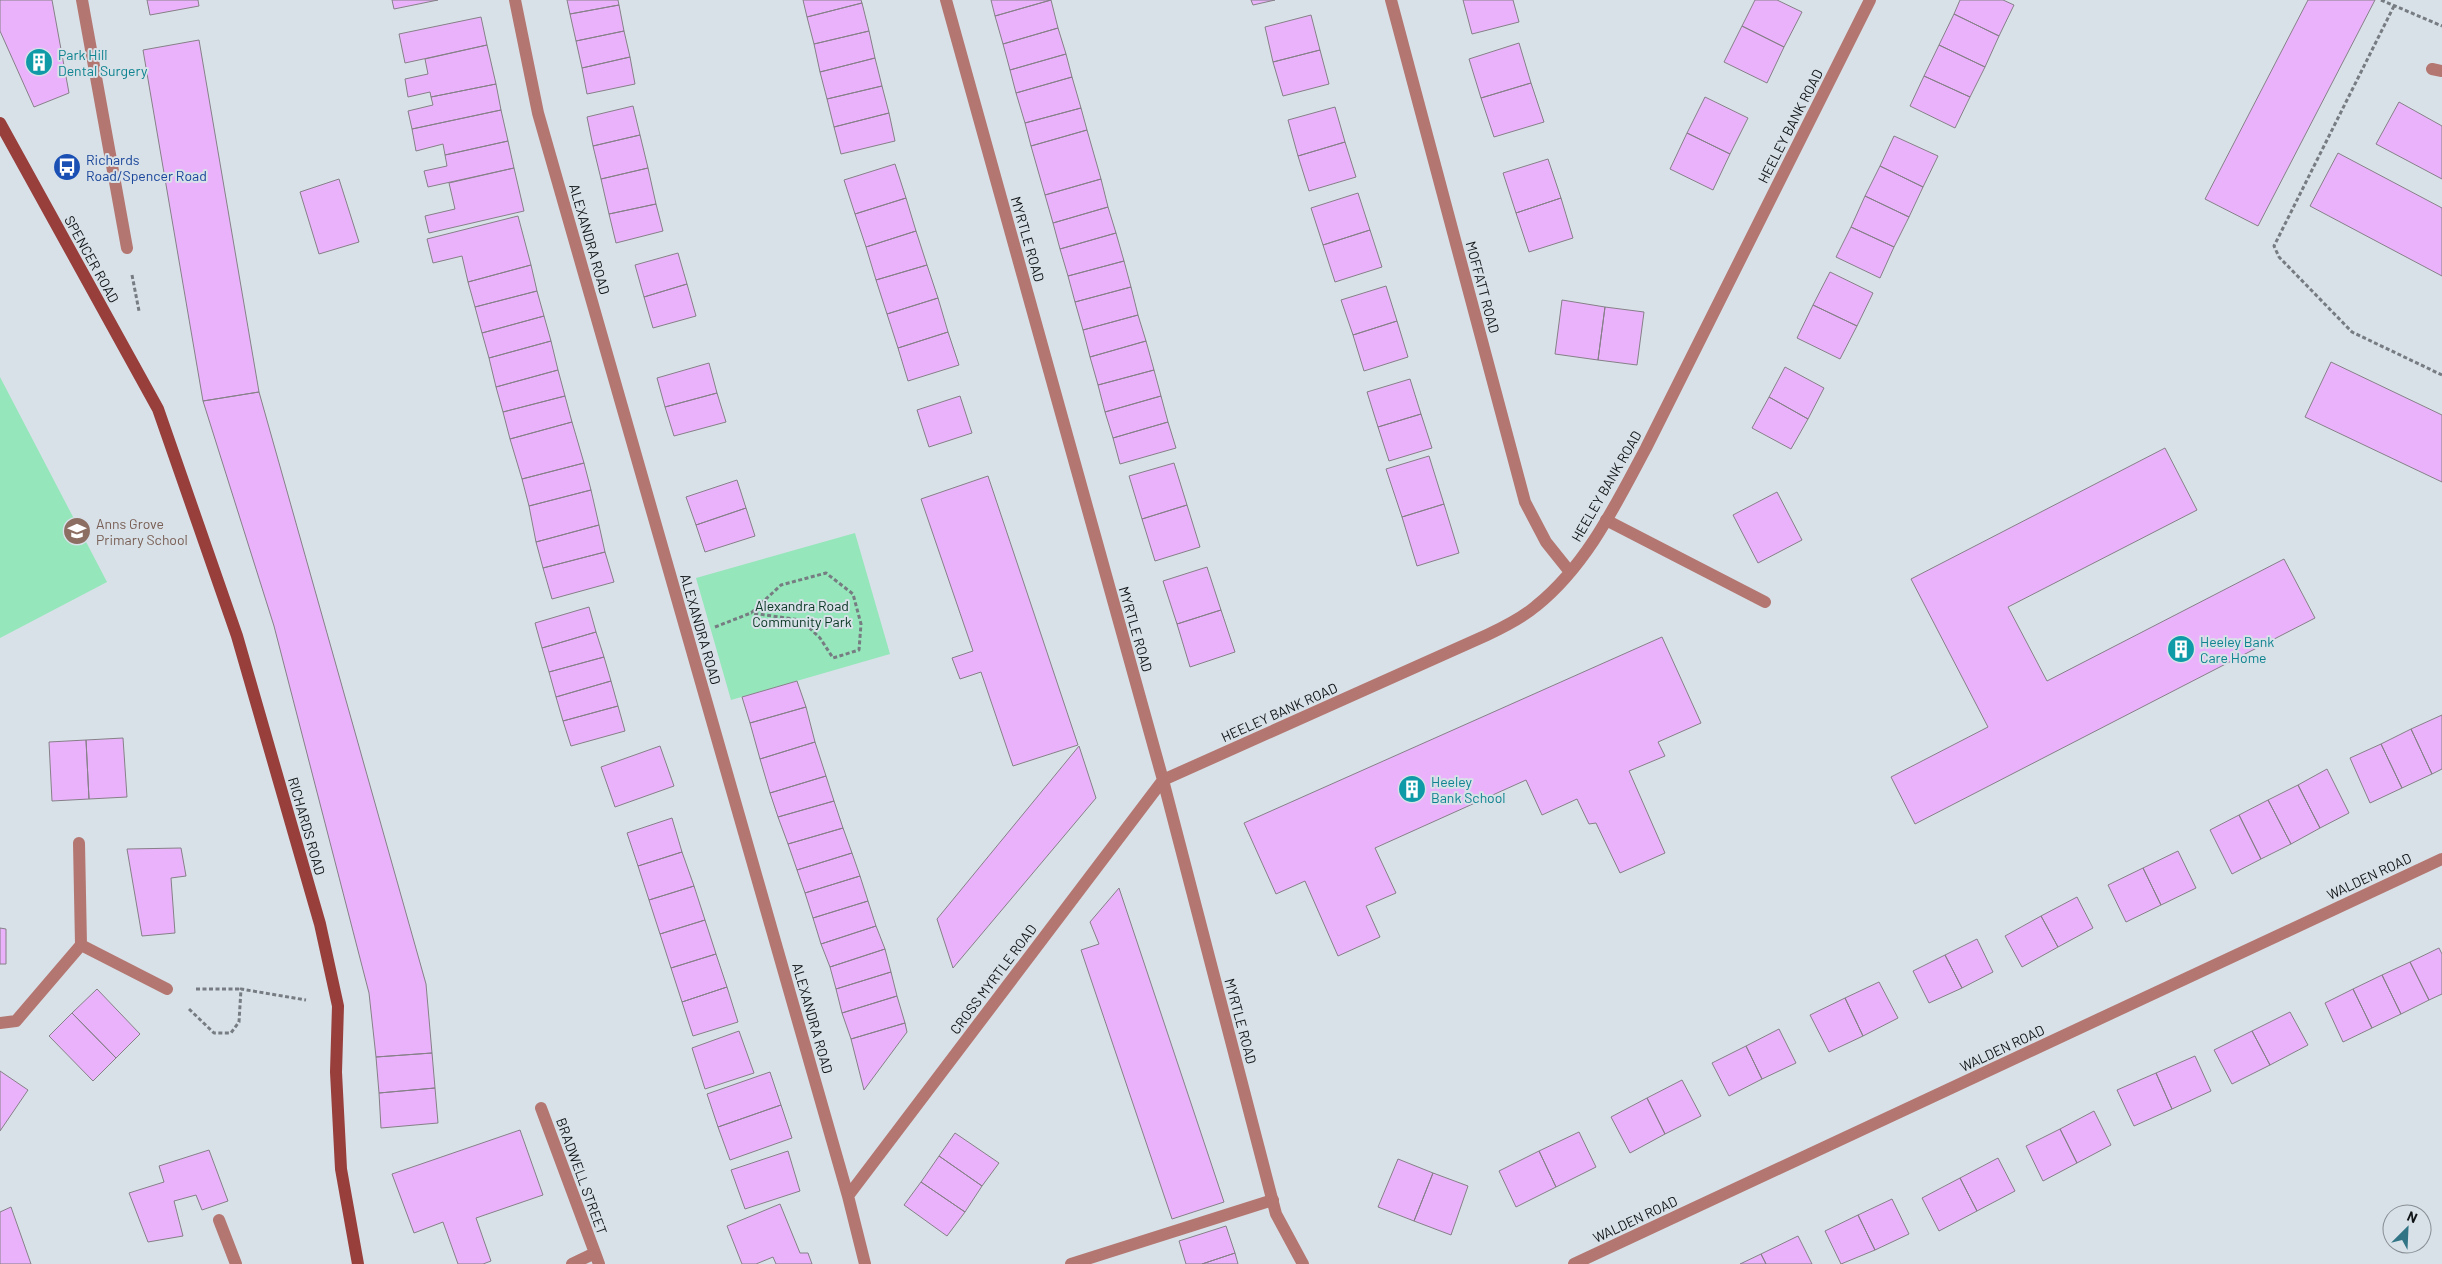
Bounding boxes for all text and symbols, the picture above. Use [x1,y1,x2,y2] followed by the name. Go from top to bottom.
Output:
[58,46,148,79] place label: Park Hill Dental Surgery
[24,47,54,77] building icon: Park Hill Dental Surgery
[1754,66,1826,186] street label: HEELEY BANK ROAD
[86,151,207,184] place label: Richards Road/Spencer Road
[52,152,82,182] bus stop icon: Richards Road/Spencer Road
[566,182,614,296] street label: ALEXANDRA ROAD
[1008,194,1048,284] street label: MYRTLE ROAD
[61,212,123,306] street label: SPENCER ROAD
[1463,239,1503,335] street label: MOFFATT ROAD
[1567,427,1645,545] street label: HEELEY BANK ROAD
[96,515,188,548] place label: Anns Grove Primary School
[62,516,92,546] school or university icon: Anns Grove Primary School
[677,572,725,686] street label: ALEXANDRA ROAD
[1116,584,1156,674] street label: MYRTLE ROAD
[752,597,852,630] park label: Alexandra Road Community Park
[2200,633,2274,666] place label: Heeley Bank Care Home
[2166,634,2196,664] building icon: Heeley Bank Care Home
[1218,679,1340,745] street label: HEELEY BANK ROAD
[1431,773,1506,806] place label: Heeley Bank School
[1397,774,1427,804] building icon: Heeley Bank School
[285,775,329,877] street label: RICHARDS ROAD
[2324,849,2414,903] street label: WALDEN ROAD
[946,921,1040,1037] street label: CROSS MYRTLE ROAD
[789,961,837,1075] street label: ALEXANDRA ROAD
[1221,976,1261,1066] street label: MYRTLE ROAD
[1957,1021,2047,1075] street label: WALDEN ROAD
[553,1115,611,1237] street label: BRADWELL STREET
[1590,1192,1680,1246] street label: WALDEN ROAD
[2382,1204,2432,1254] north arrow
[2405,1207,2420,1226] text: N

